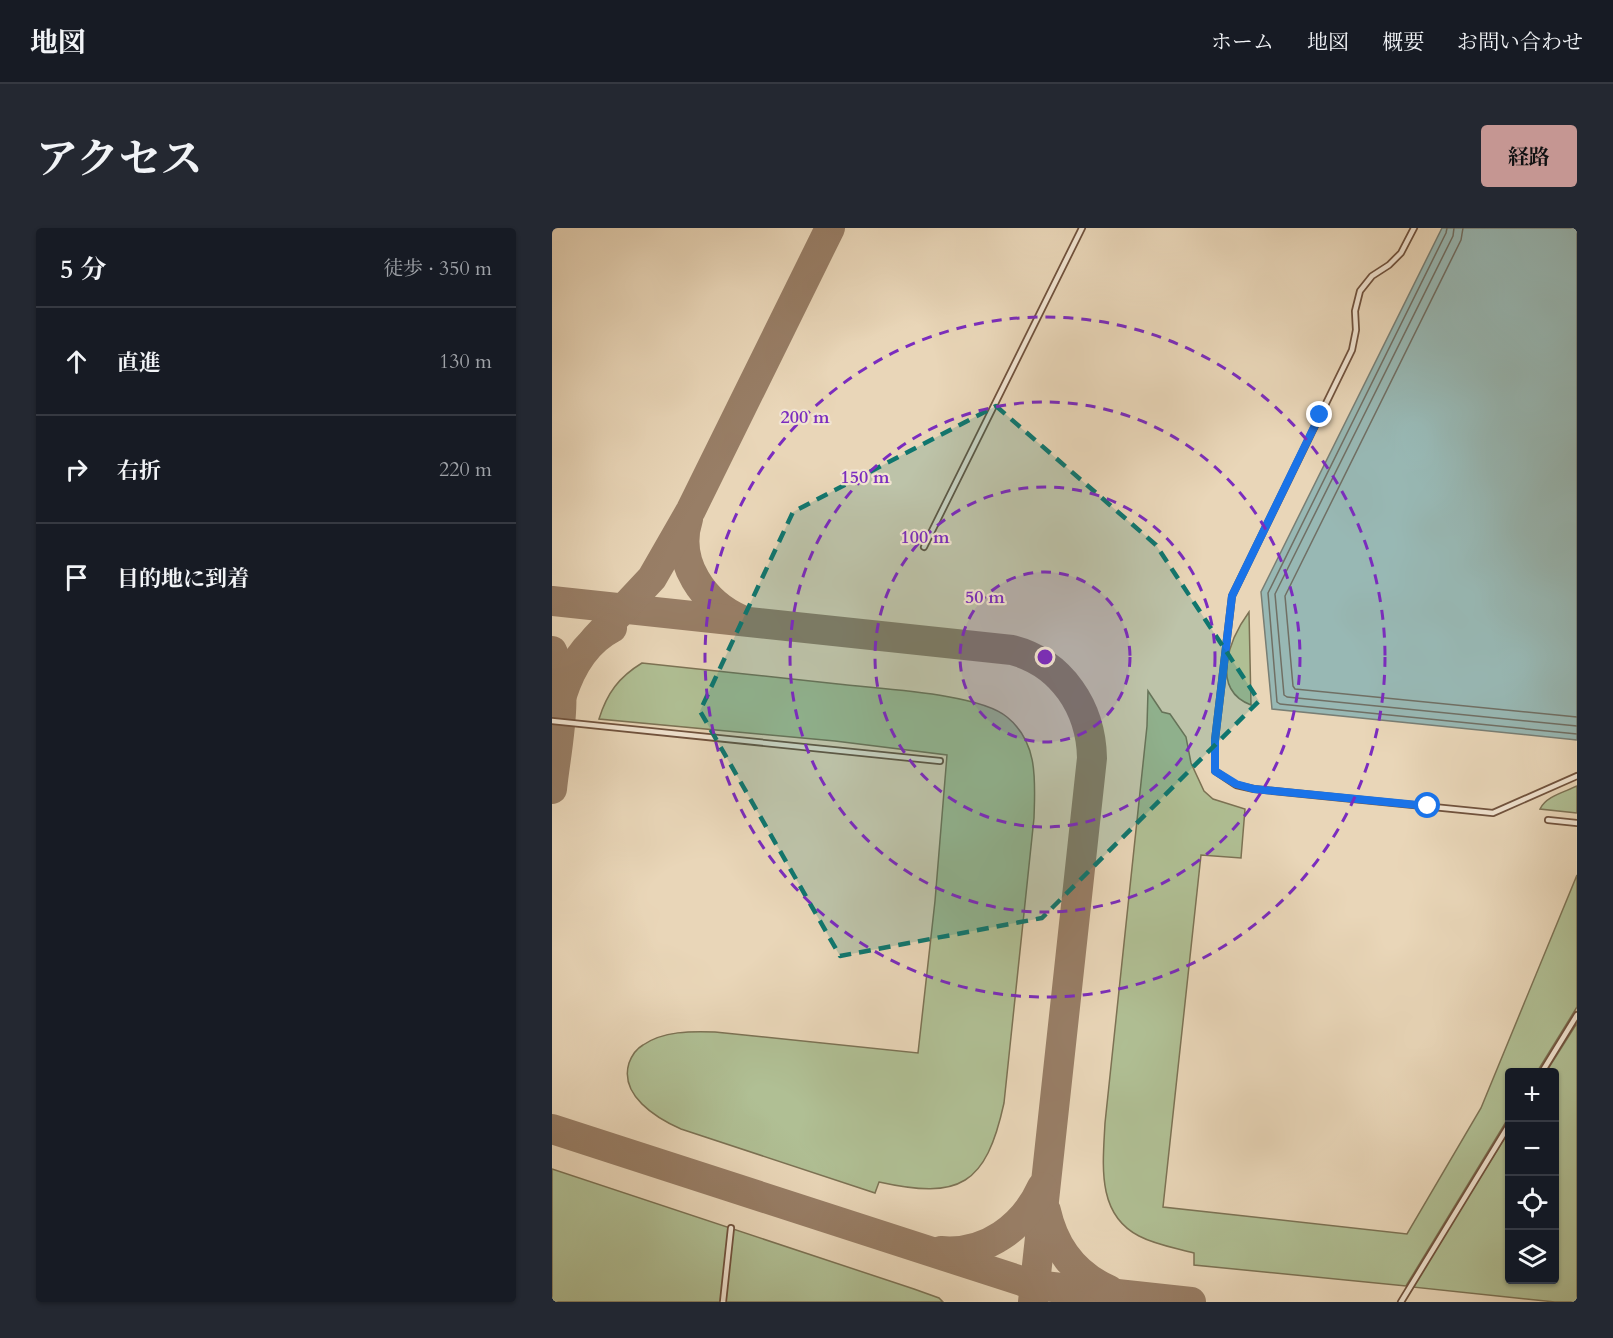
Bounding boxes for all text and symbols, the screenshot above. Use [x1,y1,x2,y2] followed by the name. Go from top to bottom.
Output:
[30,24,86,62] text: 地図
[1211,28,1274,57] text: ホーム
[1307,28,1349,57] text: 地図
[1382,28,1424,57] text: 概要
[1457,28,1583,57] text: お問い合わせ
[1481,125,1577,187] button: 経路
[36,131,203,188] text: アクセス
[60,252,106,287] text: 5 分
[383,255,492,282] text: 徒歩 · 350 m
[60,345,93,378] icon: ahead
[117,348,161,378] text: 直進
[439,348,492,375] text: 130 m
[1306,401,1332,427] route end
[780,405,830,430] text: 200 m
[60,453,93,486] icon: right
[117,456,161,486] text: 右折
[439,456,492,483] text: 220 m
[840,465,890,490] text: 150 m
[900,525,950,550] text: 100 m
[60,561,93,594] icon: arrive
[117,564,249,594] text: 目的地に到着
[965,585,1005,610] text: 50 m
[1035,647,1055,667] centre of rings
[1414,792,1440,818] route start
[1505,1068,1559,1284] map controls
[1505,1068,1559,1122] button: +
[1505,1122,1559,1176] button: −
[1505,1176,1559,1230] button: locate
[1505,1230,1559,1284] button: layers

